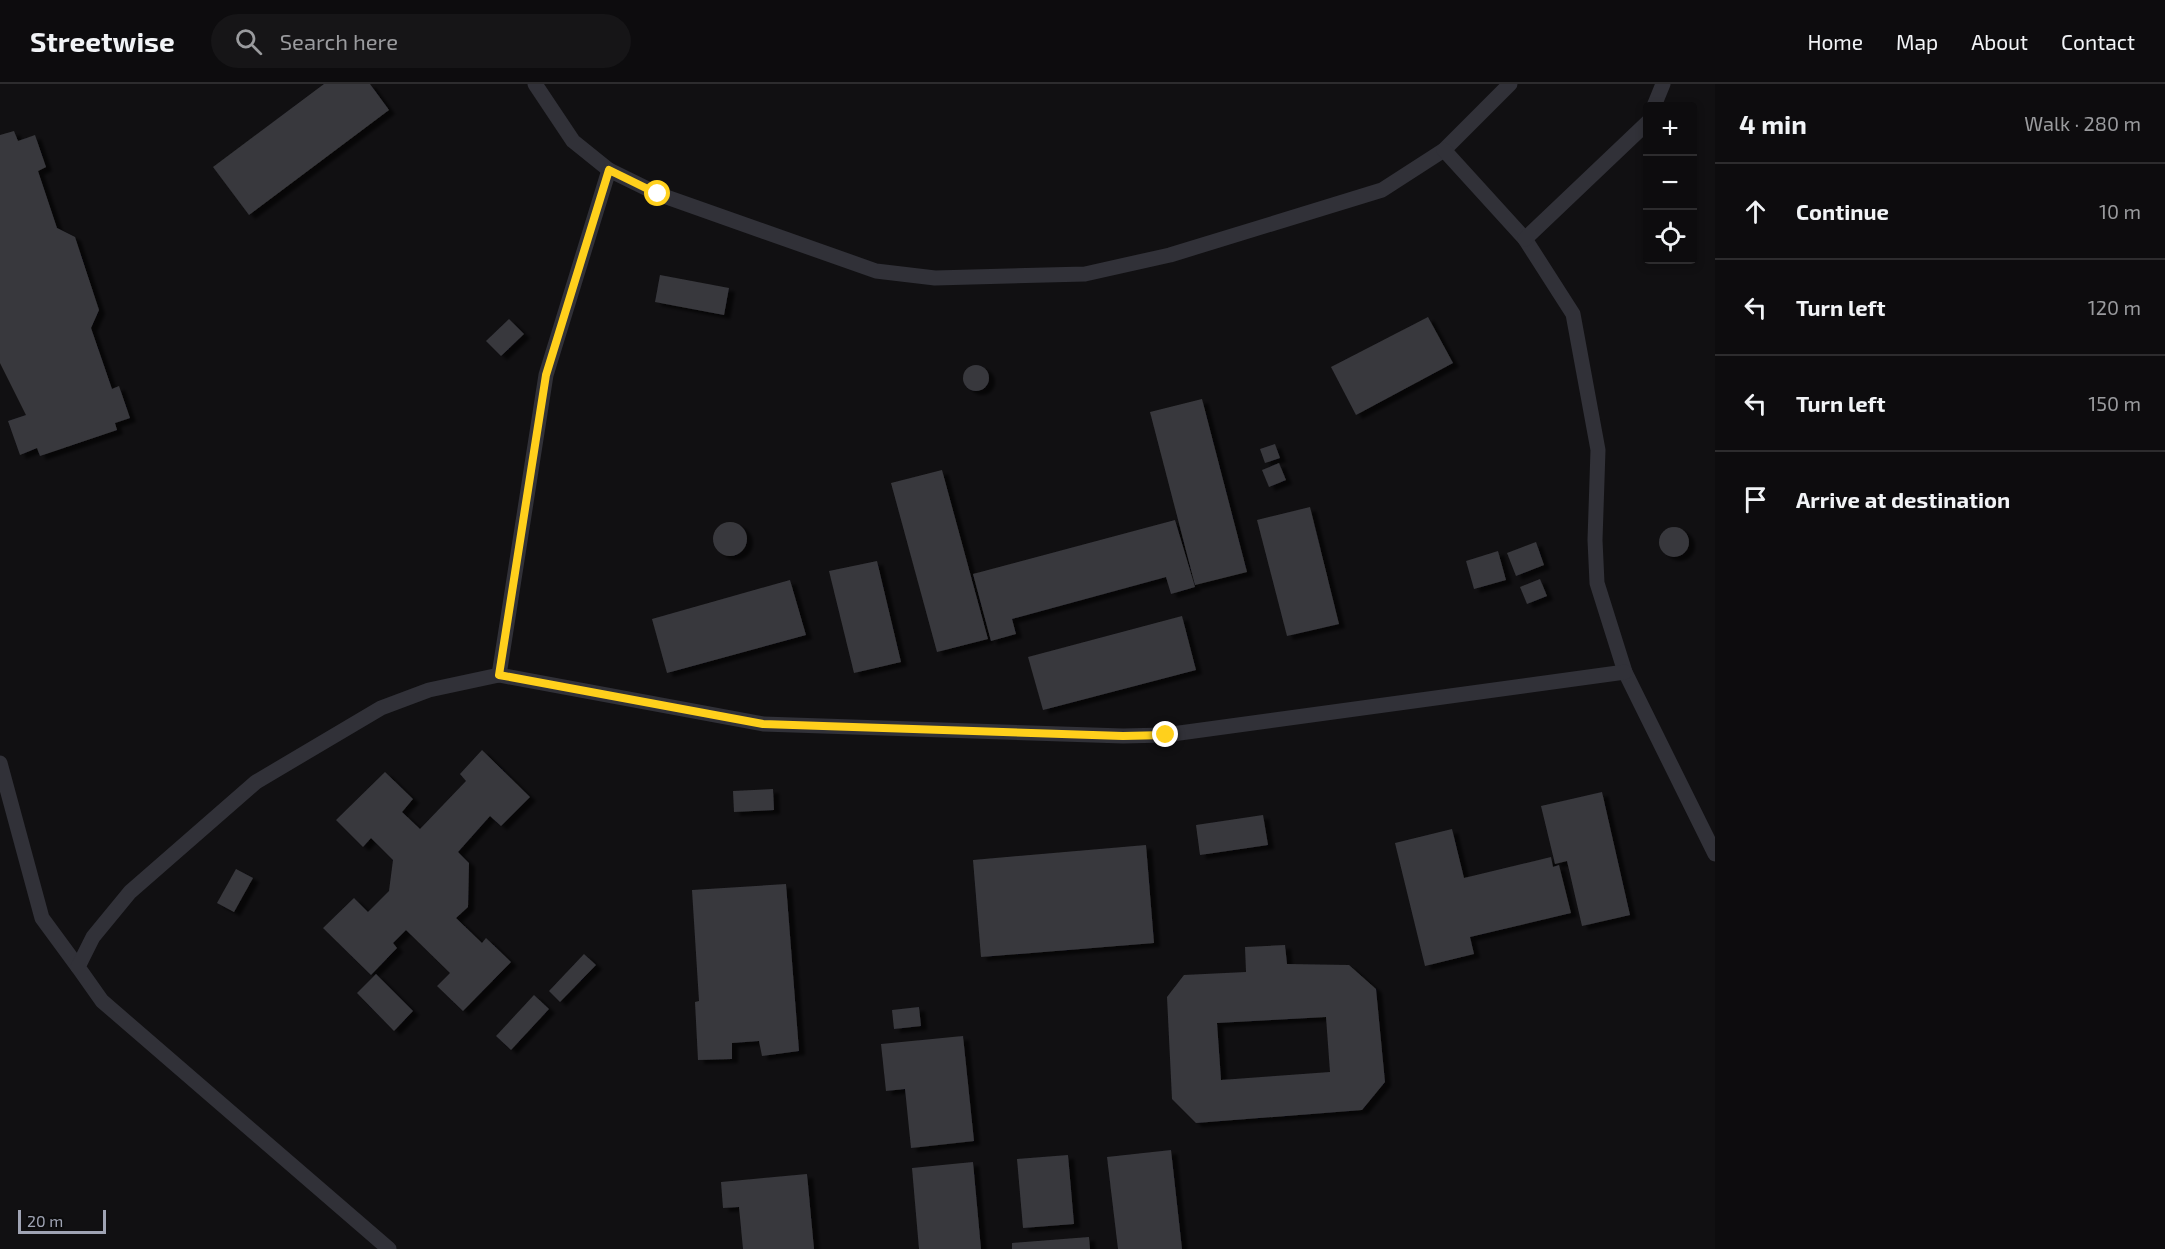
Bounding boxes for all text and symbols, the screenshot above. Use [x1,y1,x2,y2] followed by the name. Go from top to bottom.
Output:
[211,14,631,68] search box
[30,24,175,58] text: Streetwise
[232,25,265,58] icon: search
[280,28,398,54] text: Search here
[1807,29,1863,54] text: Home
[1896,29,1938,54] text: Map
[1971,29,2028,54] text: About
[2061,29,2135,54] text: Contact
[1643,102,1697,264] map controls
[1643,102,1697,156] button: +
[1739,108,1807,139] text: 4 min
[2024,111,2141,135] text: Walk · 280 m
[1643,156,1697,210] button: −
[644,180,670,206] route start
[1739,195,1772,228] icon: ahead
[1796,198,1889,224] text: Continue
[2099,199,2141,223] text: 10 m
[1643,210,1697,264] button: locate
[1739,291,1772,324] icon: left
[1796,294,1885,320] text: Turn left
[2088,295,2141,319] text: 120 m
[1739,387,1772,420] icon: left
[1796,390,1885,416] text: Turn left
[2088,391,2141,415] text: 150 m
[1739,483,1772,516] icon: arrive
[1796,486,2010,512] text: Arrive at destination
[1152,721,1178,747] route end
[18,1207,106,1234] scale bar
[27,1211,63,1230] text: 20 m

